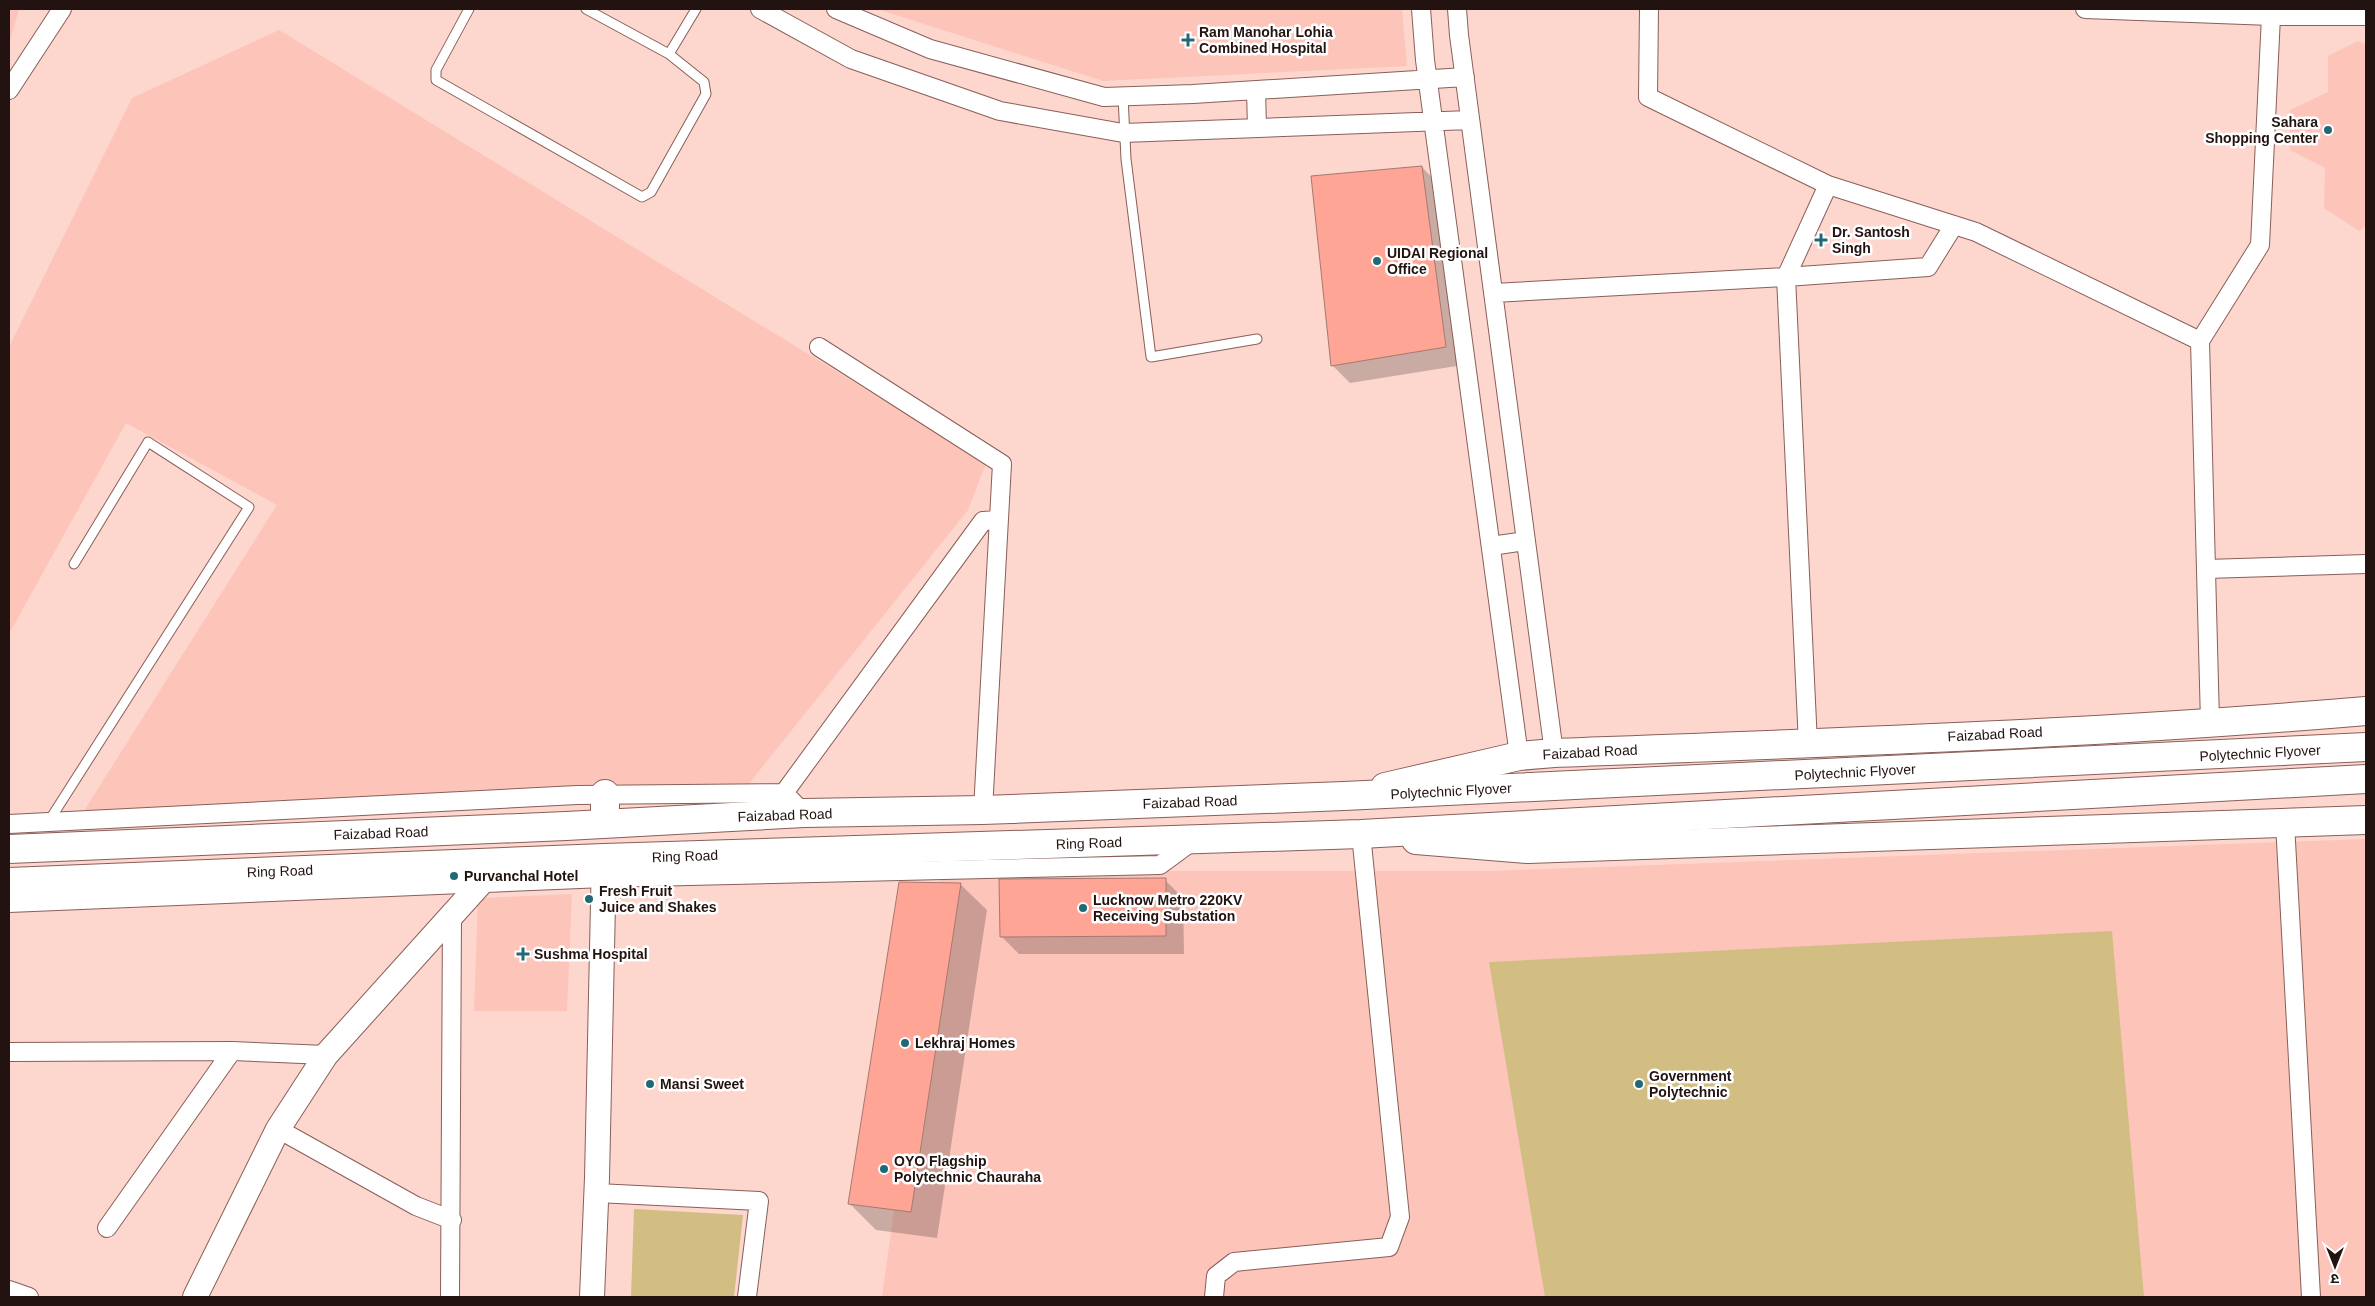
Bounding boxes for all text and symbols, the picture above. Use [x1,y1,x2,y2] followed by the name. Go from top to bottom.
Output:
[1199,24,1333,56] place label: Ram Manohar Lohia Combined Hospital
[1181,33,1195,47] marker: Ram Manohar Lohia Combined Hospital
[2205,114,2319,146] place label: Sahara Shopping Center
[2322,124,2334,136] marker: Sahara Shopping Center
[1832,224,1910,256] place label: Dr. Santosh Singh
[1814,233,1828,247] marker: Dr. Santosh Singh
[1387,245,1488,277] place label: UIDAI Regional Office
[1371,255,1383,267] marker: UIDAI Regional Office
[1947,724,2043,744] street label: Faizabad Road
[1542,742,1638,762] street label: Faizabad Road
[2199,742,2321,764] street label: Polytechnic Flyover
[1794,761,1916,783] street label: Polytechnic Flyover
[1390,780,1512,802] street label: Polytechnic Flyover
[1142,792,1238,812] street label: Faizabad Road
[737,805,833,825] street label: Faizabad Road
[333,823,429,843] street label: Faizabad Road
[1056,834,1122,852] street label: Ring Road
[652,847,718,865] street label: Ring Road
[247,862,313,880] street label: Ring Road
[464,868,578,884] place label: Purvanchal Hotel
[448,870,460,882] marker: Purvanchal Hotel
[599,883,717,915] place label: Fresh Fruit Juice and Shakes
[1093,892,1243,924] place label: Lucknow Metro 220KV Receiving Substation
[583,893,595,905] marker: Fresh Fruit Juice and Shakes
[1077,902,1089,914] marker: Lucknow Metro 220KV Receiving Substation
[534,946,648,962] place label: Sushma Hospital
[516,947,530,961] marker: Sushma Hospital
[915,1035,1016,1051] place label: Lekhraj Homes
[899,1037,911,1049] marker: Lekhraj Homes
[1649,1068,1732,1100] place label: Government Polytechnic
[660,1076,744,1092] place label: Mansi Sweet
[644,1078,656,1090] marker: Mansi Sweet
[1633,1078,1645,1090] marker: Government Polytechnic
[894,1153,1041,1185] place label: OYO Flagship Polytechnic Chauraha
[878,1163,890,1175] marker: OYO Flagship Polytechnic Chauraha
[2310,1241,2360,1291] north arrow
[2330,1271,2339,1287] text: उ

